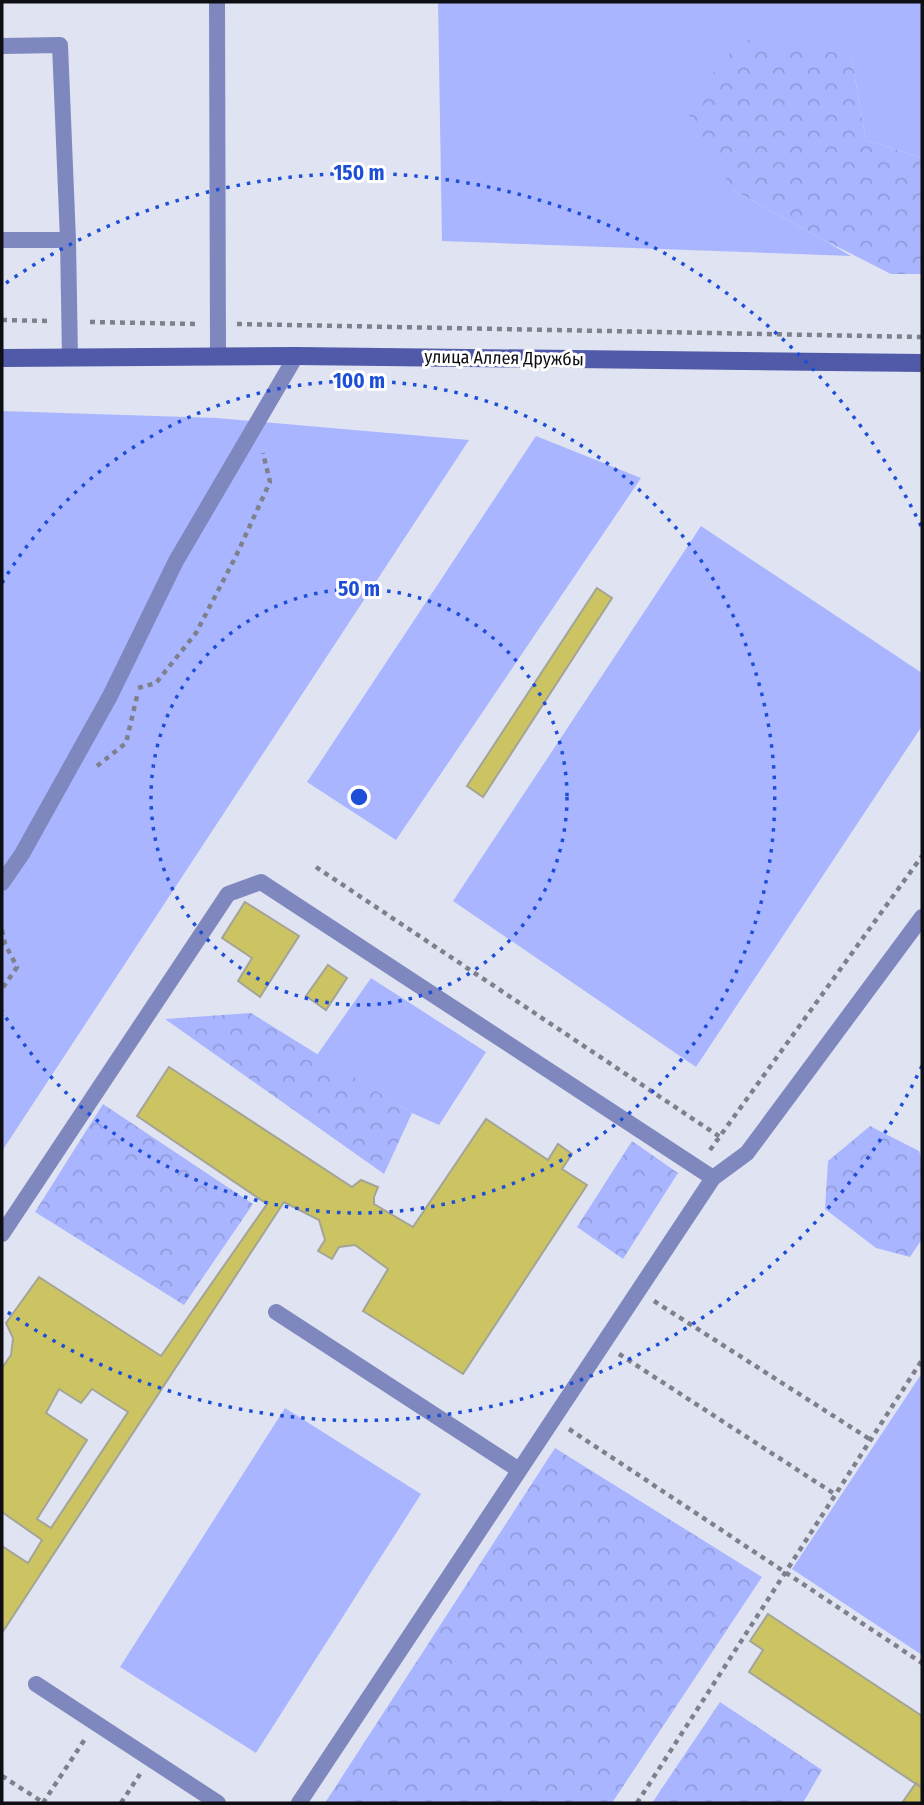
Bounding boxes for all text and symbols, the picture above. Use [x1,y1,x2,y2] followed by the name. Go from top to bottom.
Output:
[333,160,385,186] text: 150 m
[424,346,584,370] street label: улица Аллея Дружбы
[333,368,385,394] text: 100 m
[338,576,380,602] text: 50 m
[347,785,371,809] centre of rings

